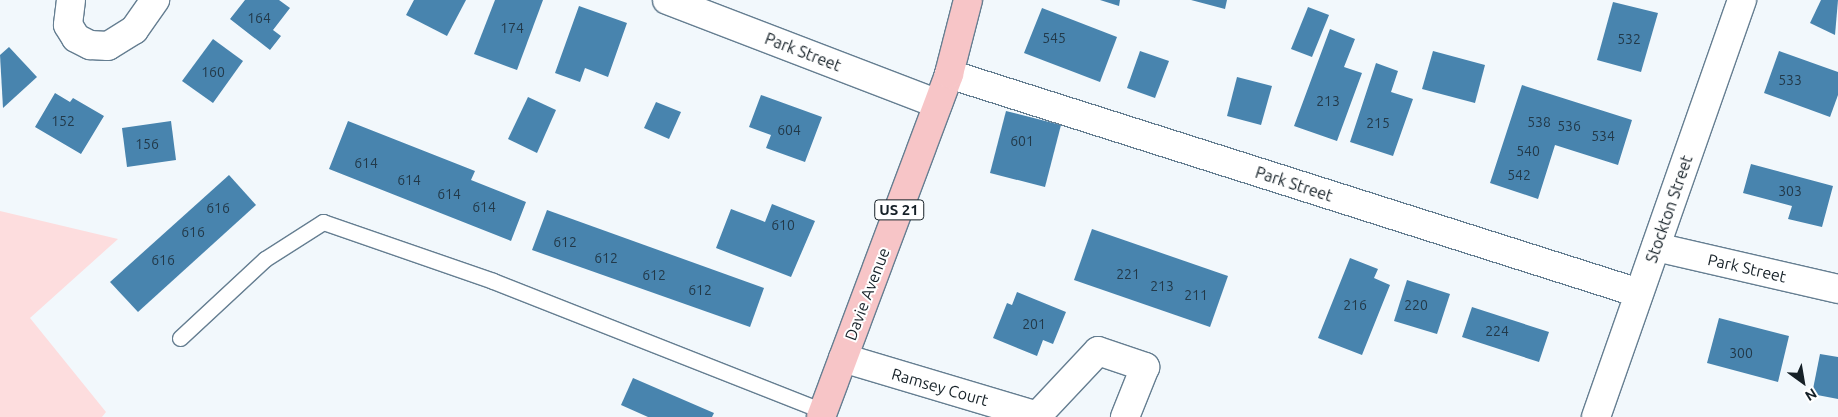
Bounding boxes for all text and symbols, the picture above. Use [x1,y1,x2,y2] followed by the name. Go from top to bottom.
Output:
[247,10,271,26] house number: 164
[500,20,524,36] house number: 174
[762,29,844,75] street label: Park Street
[1042,30,1066,46] house number: 545
[1617,31,1641,47] house number: 532
[201,64,225,80] house number: 160
[1778,72,1802,88] house number: 533
[1316,93,1340,109] house number: 213
[51,113,75,129] house number: 152
[1527,114,1551,130] house number: 538
[1366,115,1390,131] house number: 215
[1557,118,1581,134] house number: 536
[777,122,801,138] house number: 604
[1591,128,1615,144] house number: 534
[1010,133,1034,149] house number: 601
[135,136,159,152] house number: 156
[1516,143,1540,159] house number: 540
[1642,153,1696,265] street label: Stockton Street
[354,155,378,171] house number: 614
[1253,162,1335,206] street label: Park Street
[1507,167,1531,183] house number: 542
[397,172,421,188] house number: 614
[1778,183,1802,199] house number: 303
[437,186,461,202] house number: 614
[874,198,924,222] road number: US 21
[472,199,496,215] house number: 614
[206,200,230,216] house number: 616
[771,217,795,233] house number: 610
[181,224,205,240] house number: 616
[553,234,577,250] house number: 612
[841,245,893,343] street label: Davie Avenue
[594,250,618,266] house number: 612
[1706,250,1788,286] street label: Park Street
[151,252,175,268] house number: 616
[1116,266,1140,282] house number: 221
[642,267,666,283] house number: 612
[1150,278,1174,294] house number: 213
[688,282,712,298] house number: 612
[1184,287,1208,303] house number: 211
[1343,297,1367,313] house number: 216
[1404,297,1428,313] house number: 220
[1022,316,1046,332] house number: 201
[1485,323,1509,339] house number: 224
[1729,345,1753,361] house number: 300
[1778,357,1828,407] north arrow
[889,364,991,410] street label: Ramsey Court
[1802,385,1820,404] text: N

